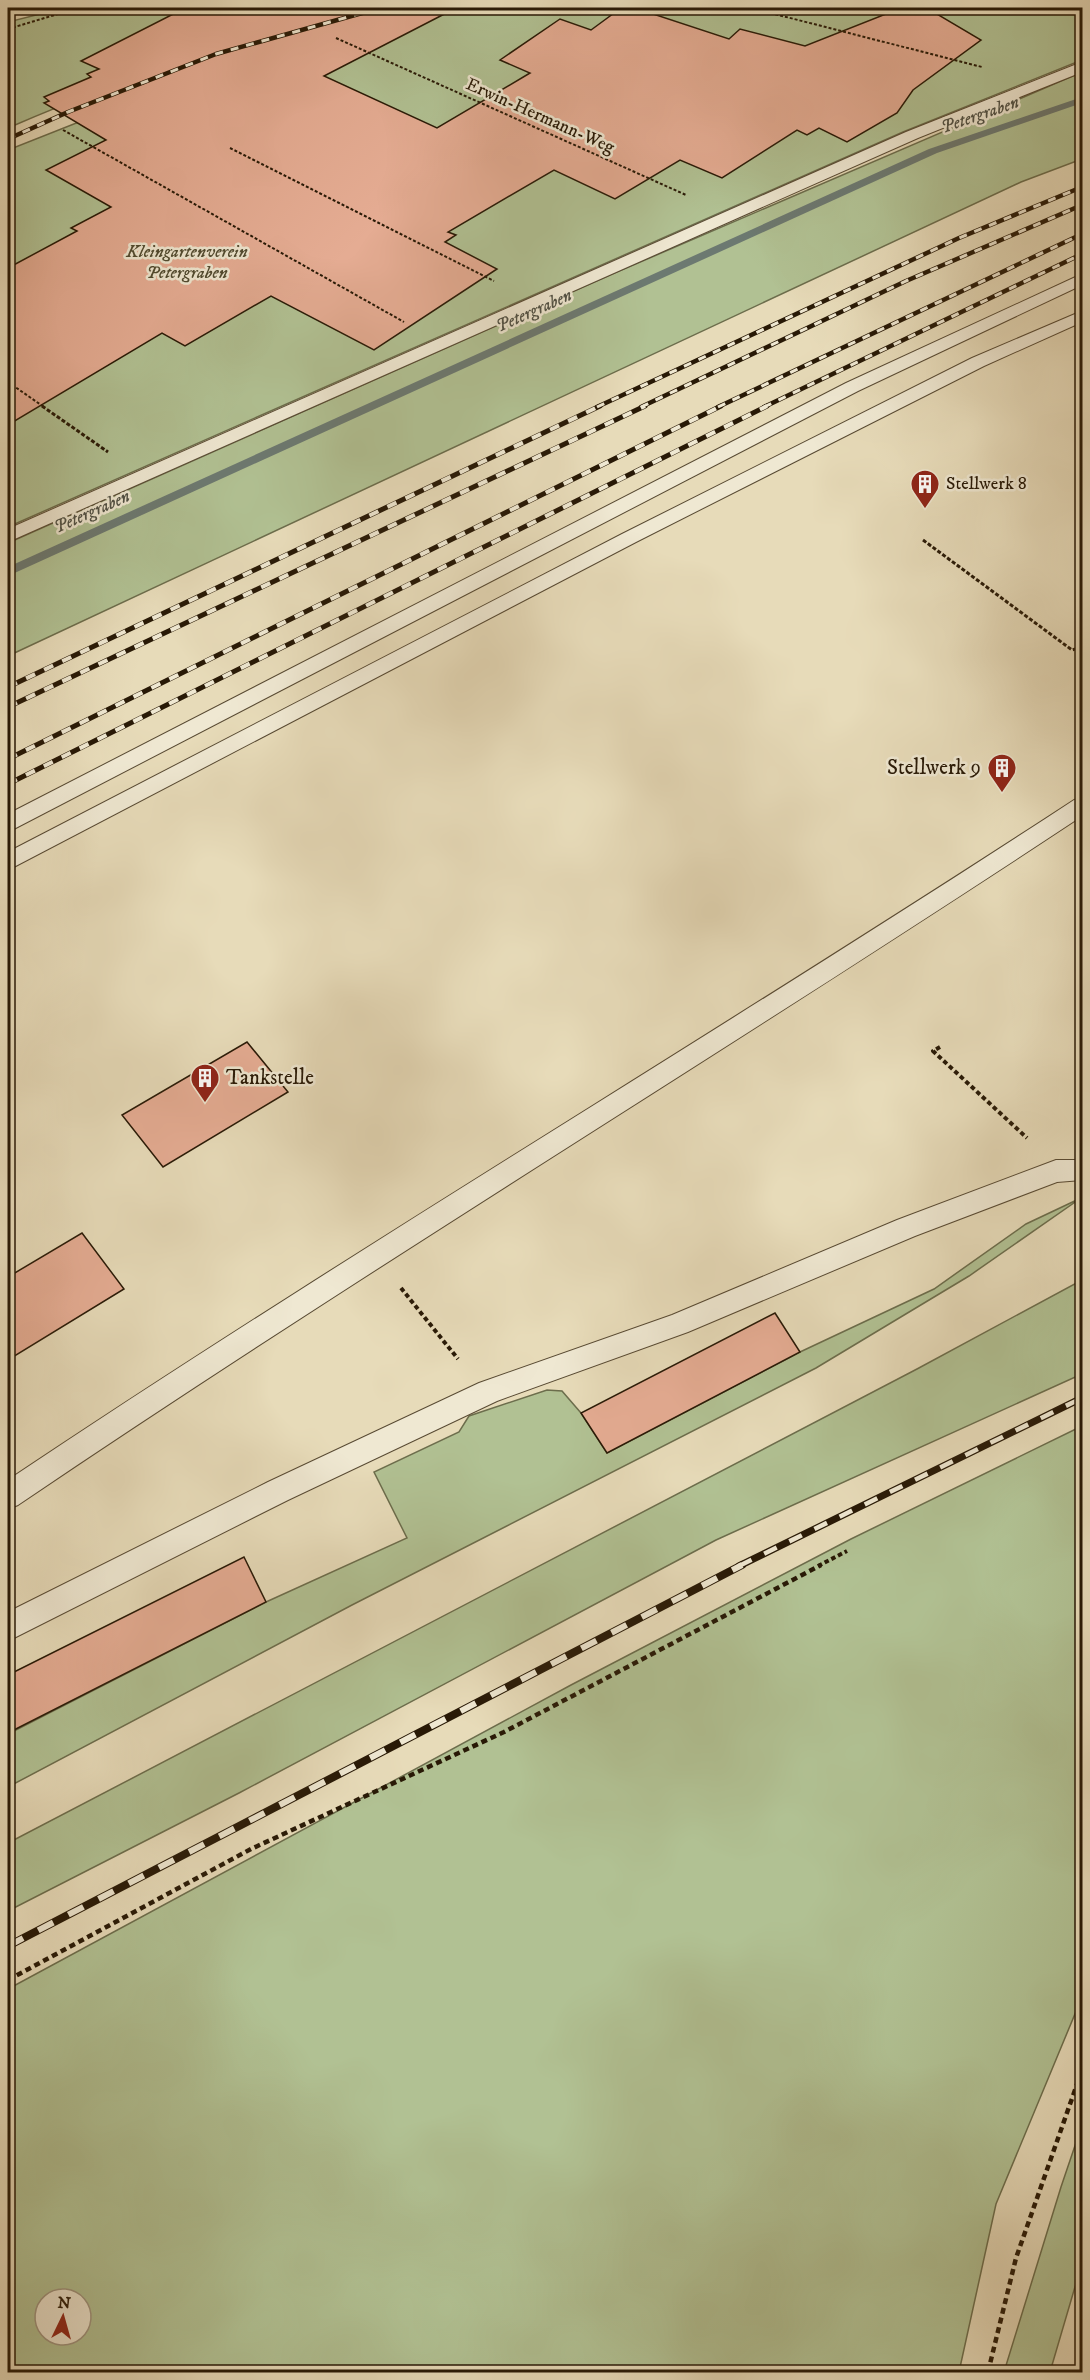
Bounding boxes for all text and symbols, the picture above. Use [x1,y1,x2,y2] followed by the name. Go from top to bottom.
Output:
[462,73,618,159] street label: Erwin-Hermann-Weg
[938,91,1022,139] water label: Petergraben
[125,241,248,284] park label: Kleingartenverein Petergraben
[492,284,576,338] water label: Petergraben
[909,468,941,510] building icon: Stellwerk 8
[946,473,1027,495] place label: Stellwerk 8
[50,485,134,539] water label: Petergraben
[986,752,1018,794] building icon: Stellwerk 9
[887,755,981,781] place label: Stellwerk 9
[189,1062,221,1104] building icon: Tankstelle
[226,1065,314,1091] place label: Tankstelle
[33,2287,93,2347] north arrow
[57,2293,72,2314] text: N

